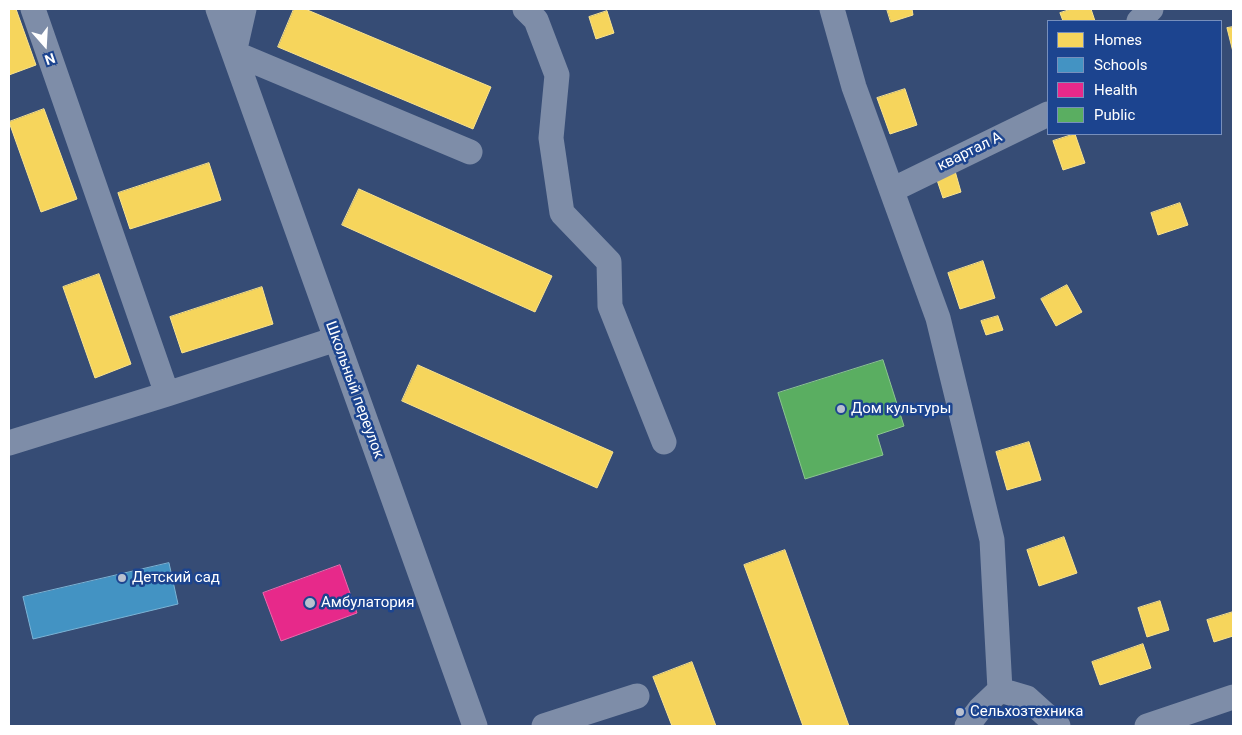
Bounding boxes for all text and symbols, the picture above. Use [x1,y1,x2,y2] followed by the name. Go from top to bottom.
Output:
[20,20,70,70] north arrow
[1047,20,1222,135] legend
[1094,31,1142,49] text: Homes
[43,50,57,68] text: N
[1094,56,1148,74] text: Schools
[1094,81,1138,99] text: Health
[1094,106,1135,124] text: Public
[935,129,1005,175] street label: квартал А
[321,319,387,461] street label: Школьный переулок
[851,400,951,418] place label: Дом культуры
[835,403,847,415] marker: Дом культуры
[132,569,220,587] place label: Детский сад
[116,572,128,584] marker: Детский сад
[321,594,414,612] place label: Амбулатория
[303,596,317,610] marker: Амбулатория
[970,703,1084,721] place label: Сельхозтехника
[954,706,966,718] marker: Сельхозтехника

